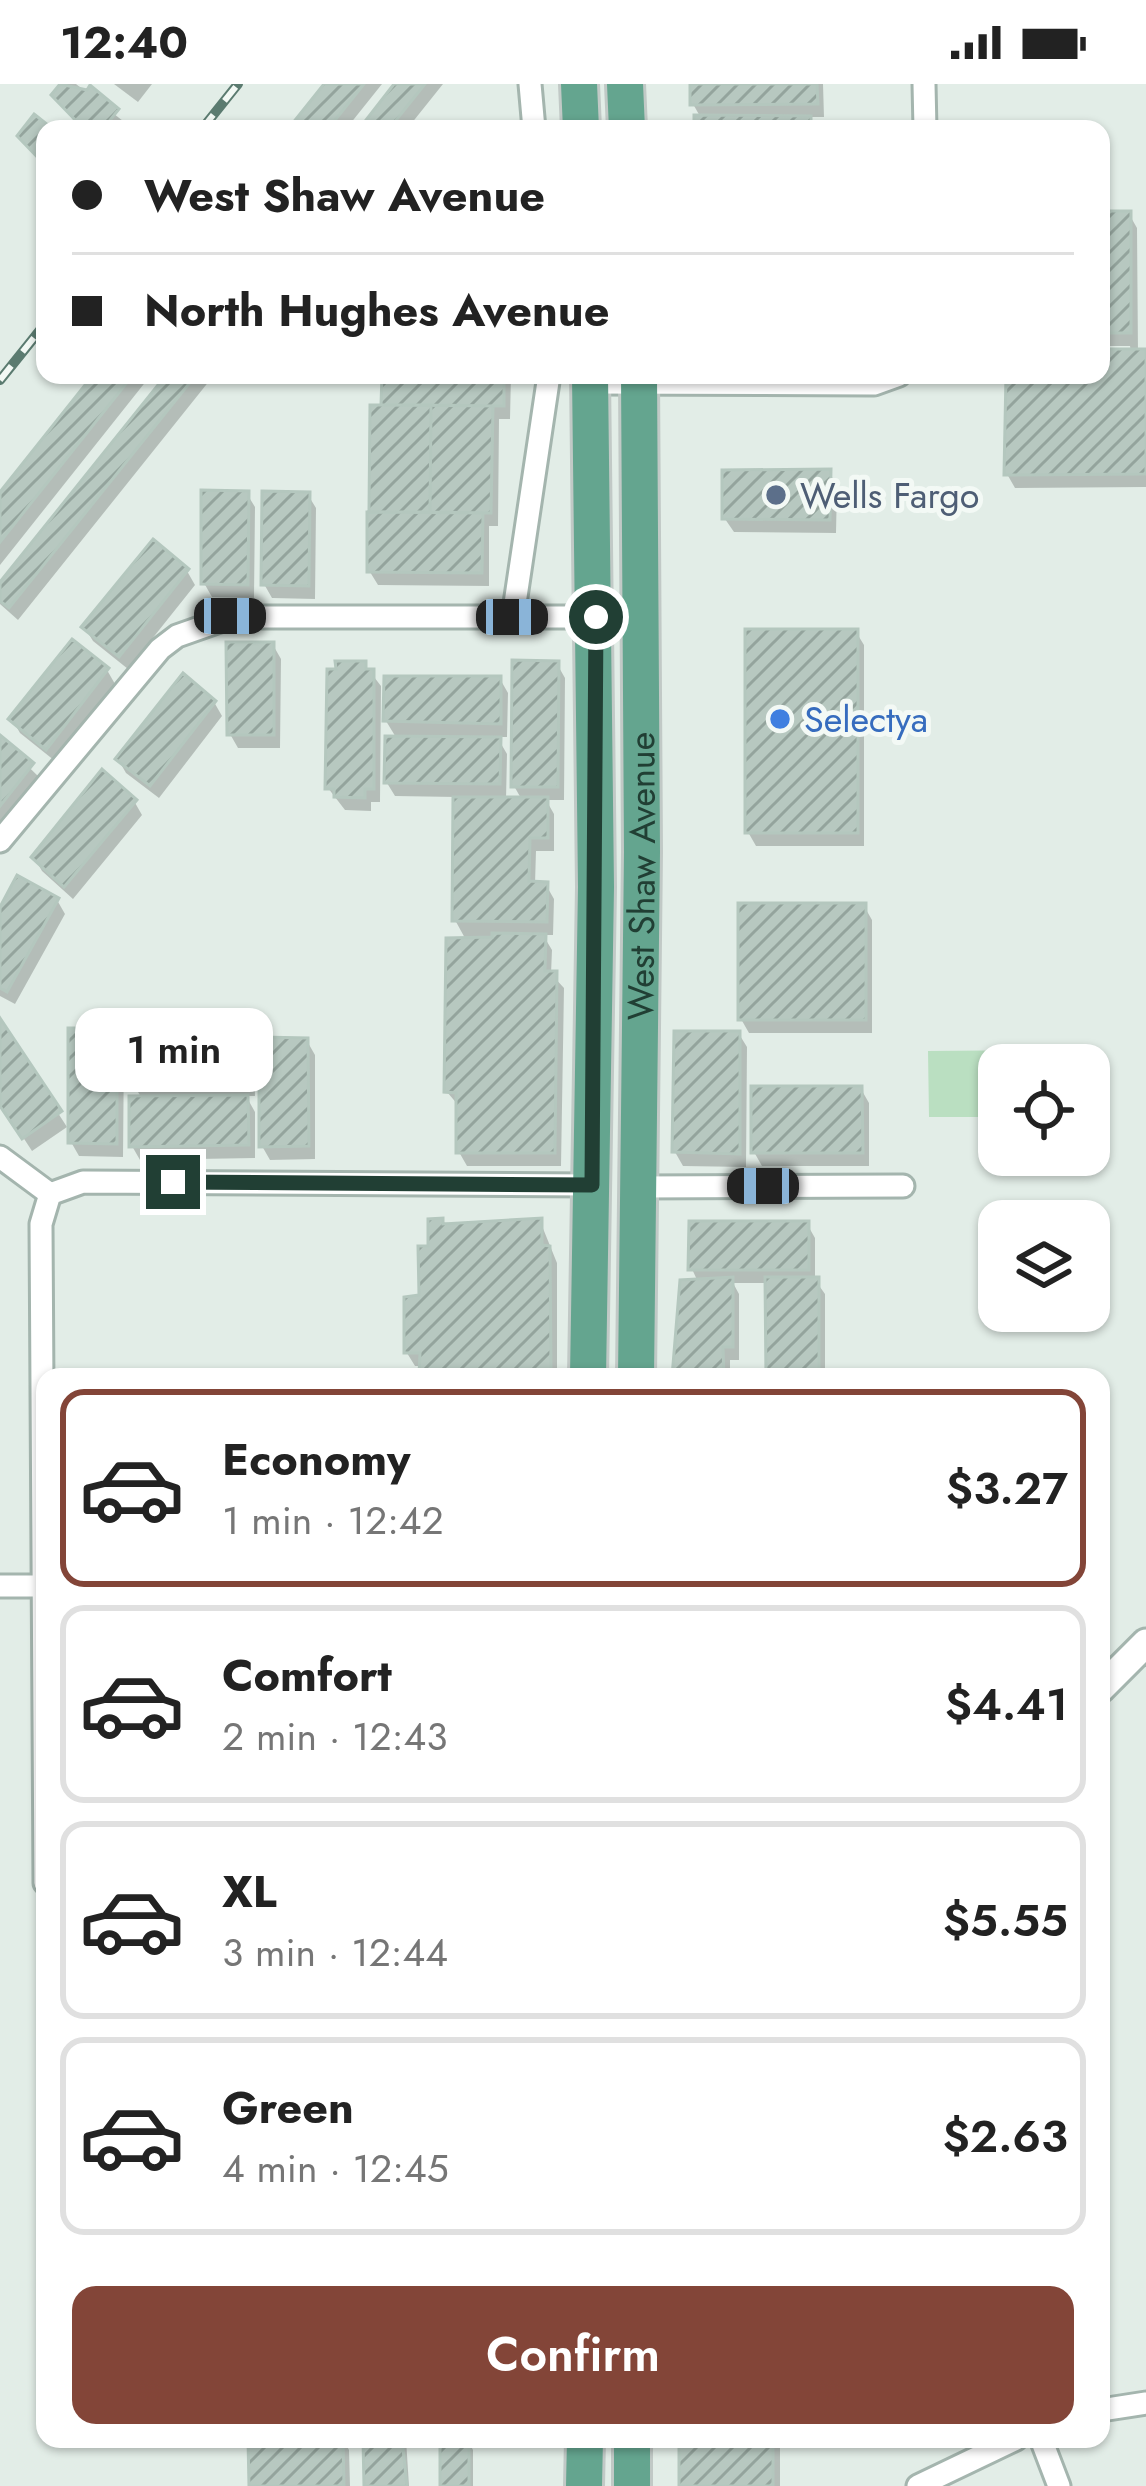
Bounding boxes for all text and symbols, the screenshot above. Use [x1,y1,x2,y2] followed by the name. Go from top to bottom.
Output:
[60,10,188,75] text: 12:40
[144,163,545,228] text: West Shaw Avenue
[144,278,609,343] text: North Hughes Avenue
[800,469,979,521] place label: Wells Fargo
[763,482,789,508] marker: Wells Fargo
[569,590,623,644] route start
[194,598,266,634] car
[476,599,548,635] car
[804,693,928,745] place label: Selectya
[767,706,793,732] marker: Selectya
[614,732,668,1021] street label: West Shaw Avenue
[74,1008,272,1092] callout: 1 min
[127,1021,221,1078] text: 1 min
[978,1044,1110,1332] map controls
[978,1044,1110,1176] button: locate
[146,1155,200,1209] route end
[727,1168,799,1204] car
[978,1200,1110,1332] button: layers
[222,1427,410,1492] text: Economy
[78,1434,186,1542] icon: car
[946,1456,1068,1521] text: $3.27
[222,1492,444,1549] text: 1 min · 12:42
[222,1643,392,1708] text: Comfort
[78,1650,186,1758] icon: car
[945,1672,1068,1737] text: $4.41
[222,1708,448,1765] text: 2 min · 12:43
[222,1859,277,1924] text: XL
[78,1866,186,1974] icon: car
[943,1888,1068,1953] text: $5.55
[222,1924,448,1981] text: 3 min · 12:44
[222,2075,354,2140] text: Green
[78,2082,186,2190] icon: car
[942,2104,1068,2169] text: $2.63
[222,2140,449,2197] text: 4 min · 12:45
[72,2286,1074,2424] button: Confirm

